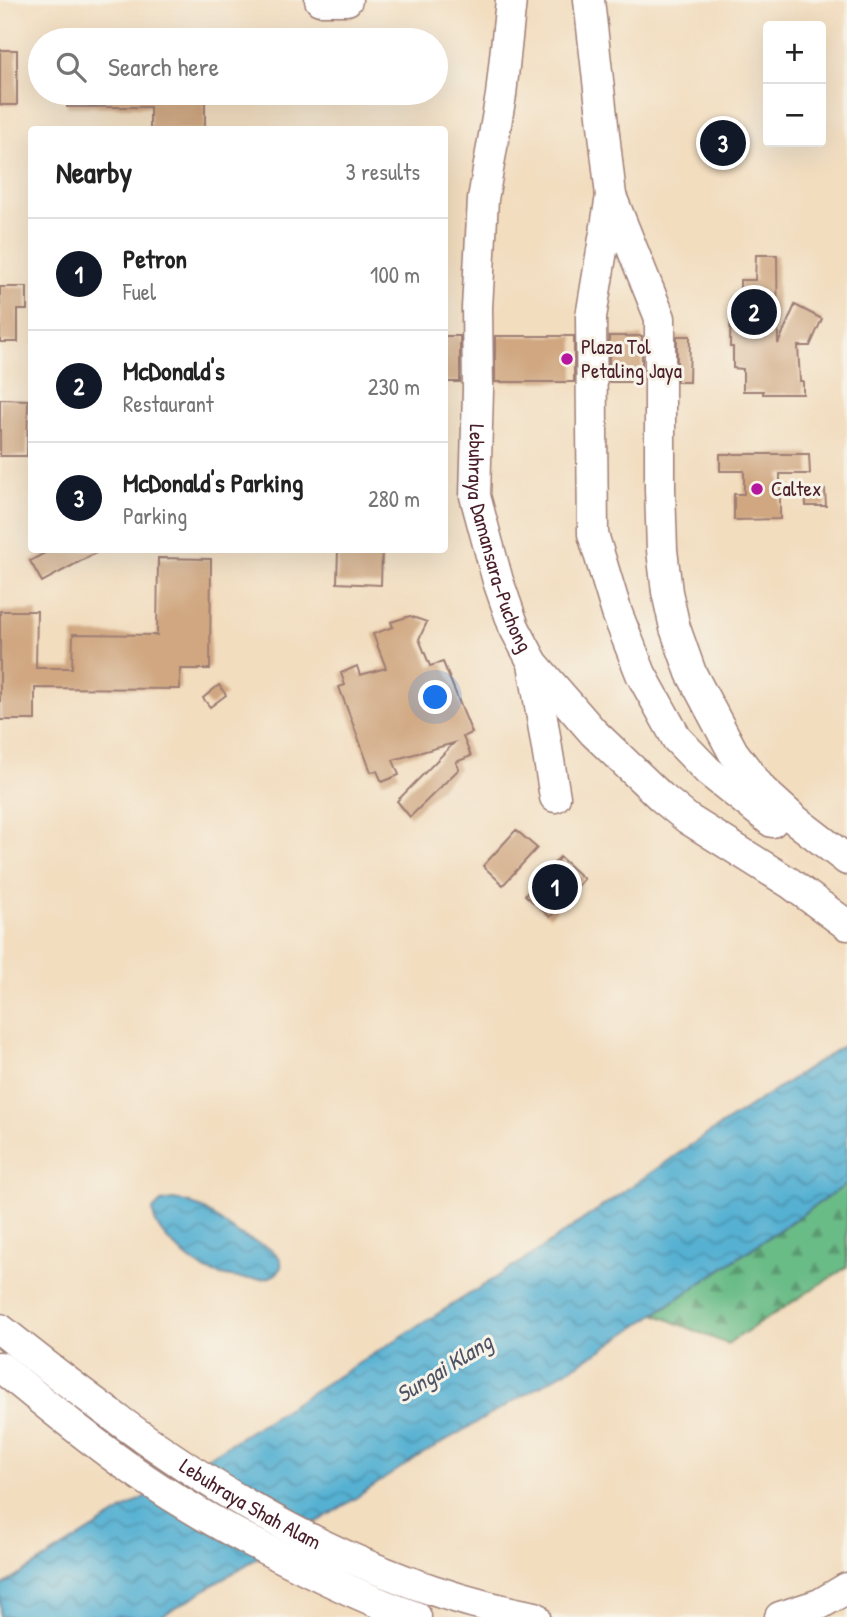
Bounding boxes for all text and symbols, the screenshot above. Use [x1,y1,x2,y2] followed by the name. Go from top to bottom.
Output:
[763,21,826,147] map controls
[763,21,826,84] button: +
[28,28,448,105] search box
[52,48,90,86] icon: search
[108,49,219,84] text: Search here
[763,84,826,147] button: −
[700,117,746,169] pin: 3
[56,152,132,192] text: Nearby
[345,156,420,187] text: 3 results
[123,241,187,276] text: Petron
[75,259,83,290] text: 1
[370,259,420,290] text: 100 m
[123,276,156,307] text: Fuel
[731,286,777,338] pin: 2
[581,332,682,385] place label: Plaza Tol Petaling Jaya
[559,351,575,367] marker: Plaza Tol Petaling Jaya
[123,353,225,388] text: McDonald's
[74,371,84,402] text: 2
[368,371,420,402] text: 230 m
[123,388,214,419] text: Restaurant
[461,424,540,657] street label: Lebuhraya Damansara–Puchong
[123,465,303,500] text: McDonald's Parking
[771,474,821,503] place label: Caltex
[749,481,765,497] marker: Caltex
[74,483,84,514] text: 3
[368,483,420,514] text: 280 m
[123,500,187,531] text: Parking
[418,680,452,714] your location
[532,861,578,913] pin: 1
[390,1325,500,1410] water label: Sungai Klang
[174,1451,326,1556] street label: Lebuhraya Shah Alam

